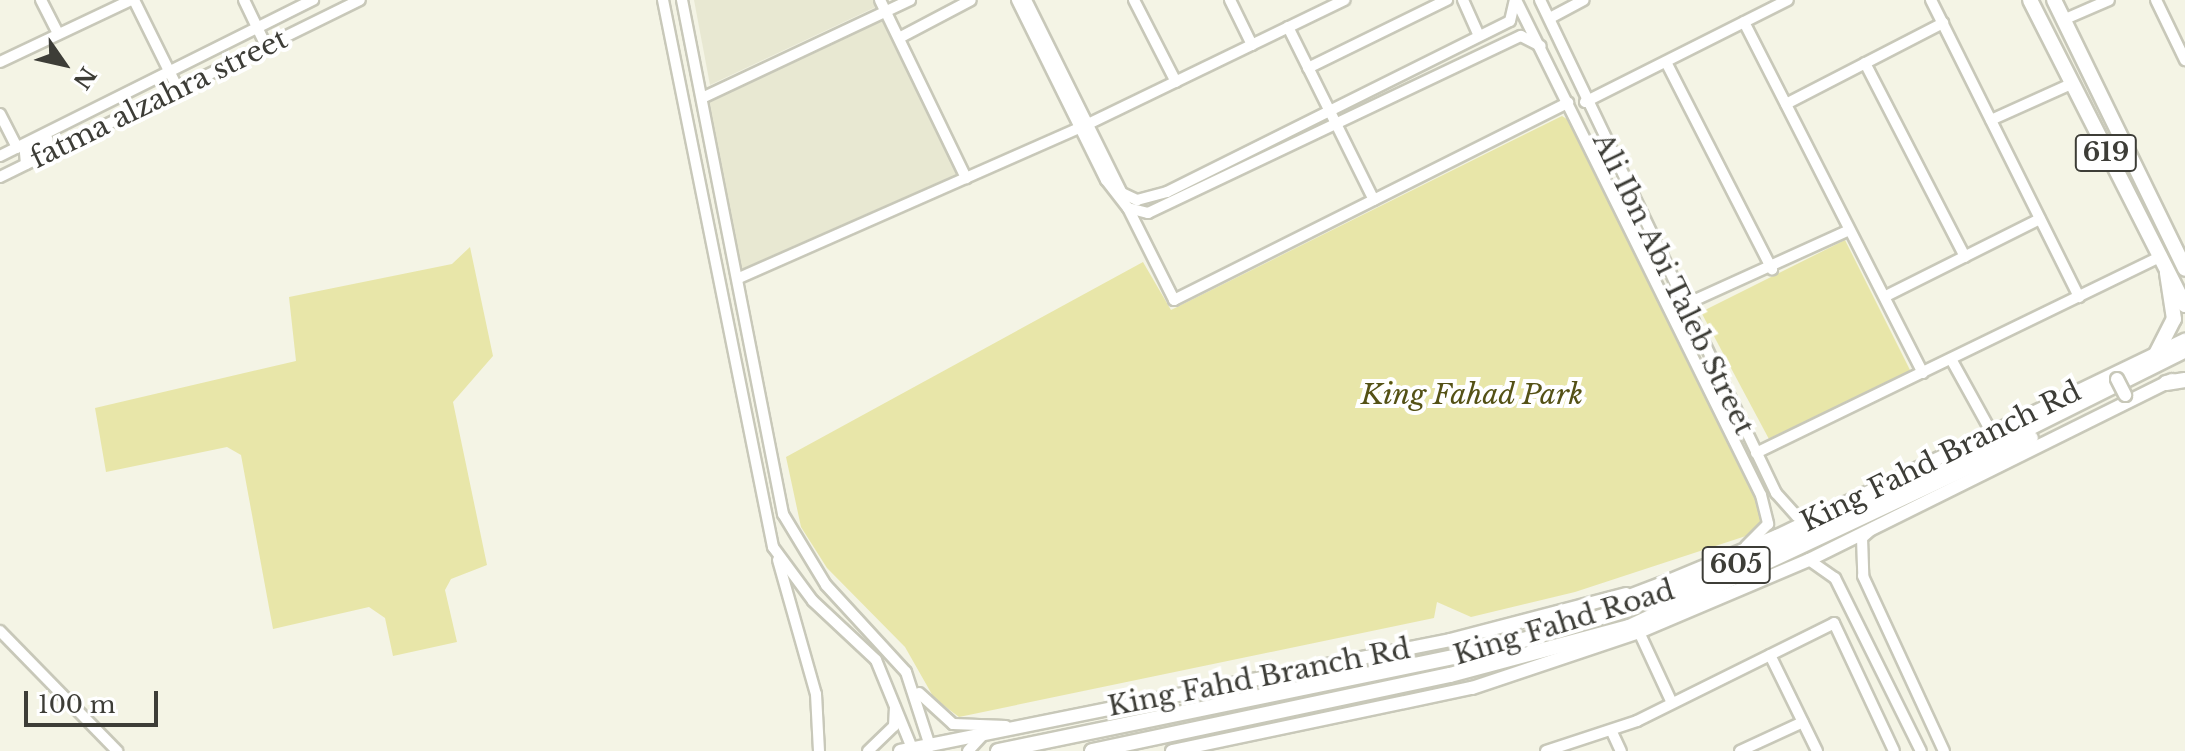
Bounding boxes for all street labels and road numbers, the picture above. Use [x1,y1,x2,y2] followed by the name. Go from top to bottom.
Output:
[25,22,293,176] street label: fatma alzahra street
[1585,127,1761,441] street label: Ali Ibn Abi Taleb Street
[2074,131,2138,175] road number: 619
[1795,374,2087,540] street label: King Fahd Branch Rd
[1700,543,1772,587] road number: 605
[1449,573,1679,673] street label: King Fahd Road
[1105,632,1413,724] street label: King Fahd Branch Rd

